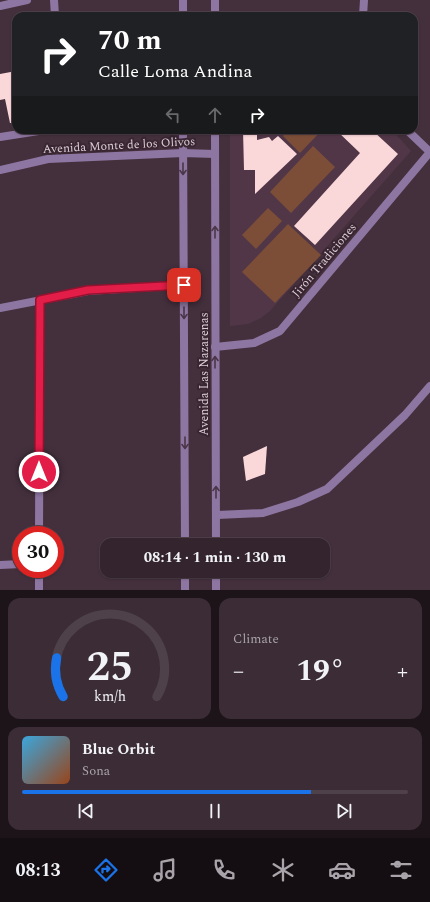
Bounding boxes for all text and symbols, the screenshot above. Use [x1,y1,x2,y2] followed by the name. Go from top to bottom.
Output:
[98,19,162,62] text: 70 m
[32,28,84,80] icon: right
[98,58,252,85] text: Calle Loma Andina
[162,104,184,126] icon: left
[204,104,226,126] icon: ahead
[246,104,268,126] icon: right
[42,132,196,159] street label: Avenida Monte de los Olivos
[179,162,187,175] one-way arrow
[287,219,361,302] street label: Jirón Tradiciones
[211,226,219,239] one-way arrow
[167,268,201,302] pin
[173,274,195,296] icon: arrive
[180,306,188,319] one-way arrow
[195,312,214,436] street label: Avenida Las Nazarenas
[211,356,219,369] one-way arrow
[181,436,189,449] one-way arrow
[18,451,60,493] position arrow
[212,486,220,499] one-way arrow
[12,526,64,578] speed limit sign: 30
[144,546,286,569] text: 08:14 · 1 min · 130 m
[233,629,279,649] text: Climate
[86,635,133,698] text: 25
[296,648,345,694] text: 19°
[233,655,244,688] text: −
[397,655,408,688] text: +
[93,685,126,707] text: km/h
[82,738,155,761] text: Blue Orbit
[82,761,110,781] text: Sona
[75,800,97,822] icon: previous
[204,800,226,822] icon: pause
[333,800,355,822] icon: next
[92,856,120,884] icon: directions
[151,856,179,884] icon: music
[210,856,238,884] icon: phone
[269,856,297,884] icon: climate
[328,856,356,884] icon: car
[387,856,415,884] icon: filters
[15,857,61,884] text: 08:13

